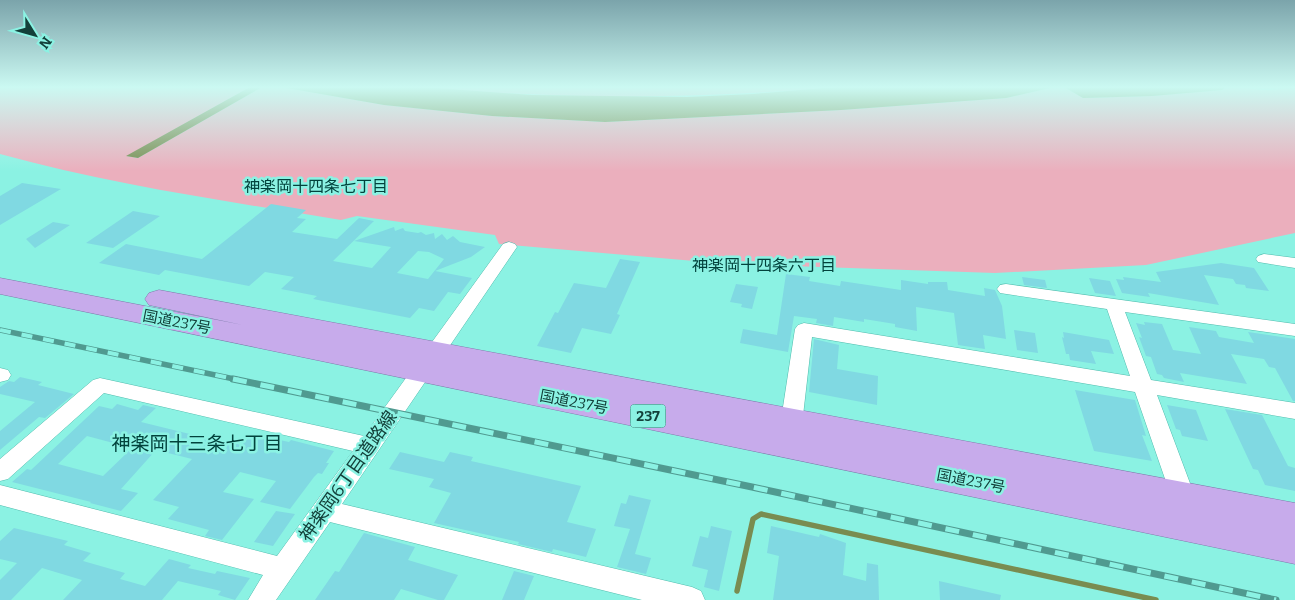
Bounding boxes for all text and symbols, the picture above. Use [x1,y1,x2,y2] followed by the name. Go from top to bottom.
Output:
[10,10,60,60] north arrow
[35,33,55,52] text: N
[244,177,388,196] district label: 神楽岡十四条七丁目
[692,256,836,275] district label: 神楽岡十四条六丁目
[141,307,213,337] street label: 国道237号
[538,387,610,417] street label: 国道237号
[630,404,666,428] road number: 237
[295,406,401,546] street label: 神楽岡6丁目道路線
[111,432,283,455] district label: 神楽岡十三条七丁目
[935,466,1007,496] street label: 国道237号

